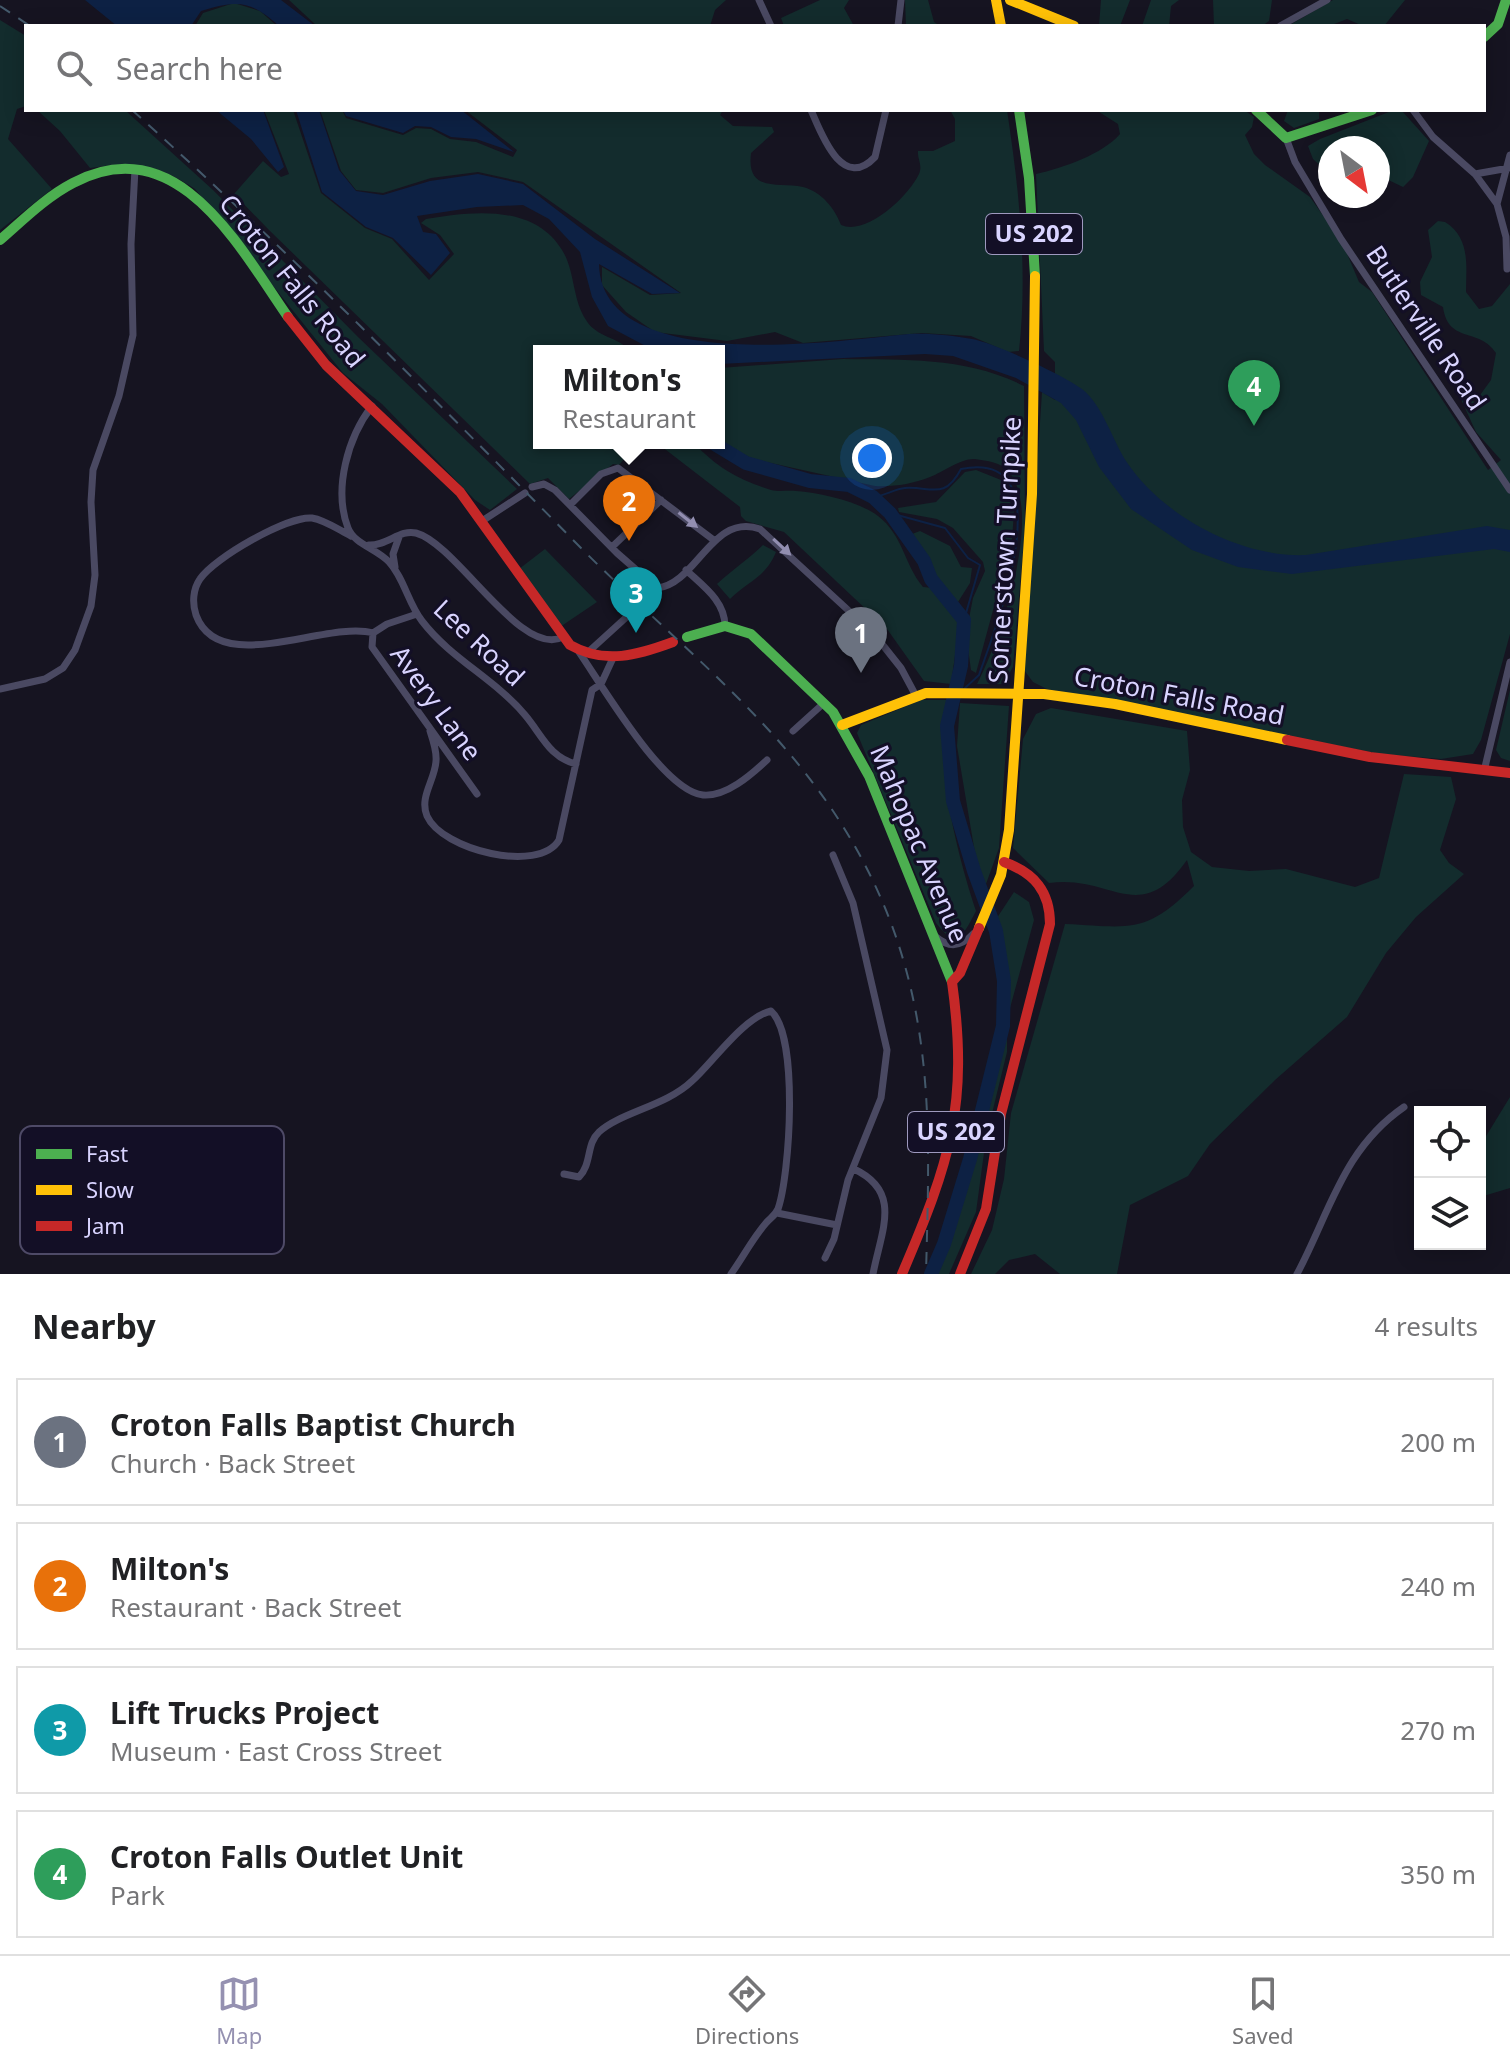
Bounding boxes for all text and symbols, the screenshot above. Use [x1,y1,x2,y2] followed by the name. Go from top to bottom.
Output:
[24,24,1486,112] search box
[52,46,96,90] icon: search
[116,48,283,89] text: Search here
[1318,136,1390,208] north arrow
[212,186,374,375] street label: Croton Falls Road
[986,214,1082,254] road number: US 202
[1358,238,1495,417] street label: Butlerville Road
[533,345,725,449] popup
[562,359,682,400] text: Milton's
[1228,360,1280,426] pin: 4
[562,400,696,436] text: Restaurant
[979,416,1029,684] street label: Somerstown Turnpike
[852,438,892,478] your location
[603,475,655,541] pin: 2
[678,512,699,528] one-way arrow
[772,538,791,556] one-way arrow
[610,567,662,633] pin: 3
[426,591,533,694] street label: Lee Road
[835,607,887,673] pin: 1
[383,638,491,767] street label: Avery Lane
[1071,657,1287,733] street label: Croton Falls Road
[862,739,978,948] street label: Mahopac Avenue
[1414,1106,1486,1250] map controls
[1414,1106,1486,1178] button: locate
[908,1112,1004,1152] road number: US 202
[20,1126,284,1254] legend
[86,1138,128,1168] text: Fast
[86,1174,135,1204] text: Slow
[1414,1178,1486,1250] button: layers
[84,1210,125,1240] text: Jam
[32,1303,156,1349] text: Nearby
[1374,1308,1478,1344] text: 4 results
[110,1404,516,1445] text: Croton Falls Baptist Church
[53,1424,67,1460] text: 1
[1400,1424,1476,1460] text: 200 m
[110,1445,355,1481] text: Church · Back Street
[110,1548,229,1589] text: Milton's
[53,1568,67,1604] text: 2
[1400,1568,1476,1604] text: 240 m
[110,1589,401,1625] text: Restaurant · Back Street
[110,1692,379,1733] text: Lift Trucks Project
[53,1712,67,1748] text: 3
[1400,1712,1476,1748] text: 270 m
[110,1733,442,1769] text: Museum · East Cross Street
[110,1836,463,1877] text: Croton Falls Outlet Unit
[53,1856,67,1892] text: 4
[1400,1856,1476,1892] text: 350 m
[110,1877,165,1913] text: Park
[216,1972,262,2050] tab: Map
[695,1972,799,2050] tab: Directions
[1232,1972,1294,2050] tab: Saved

